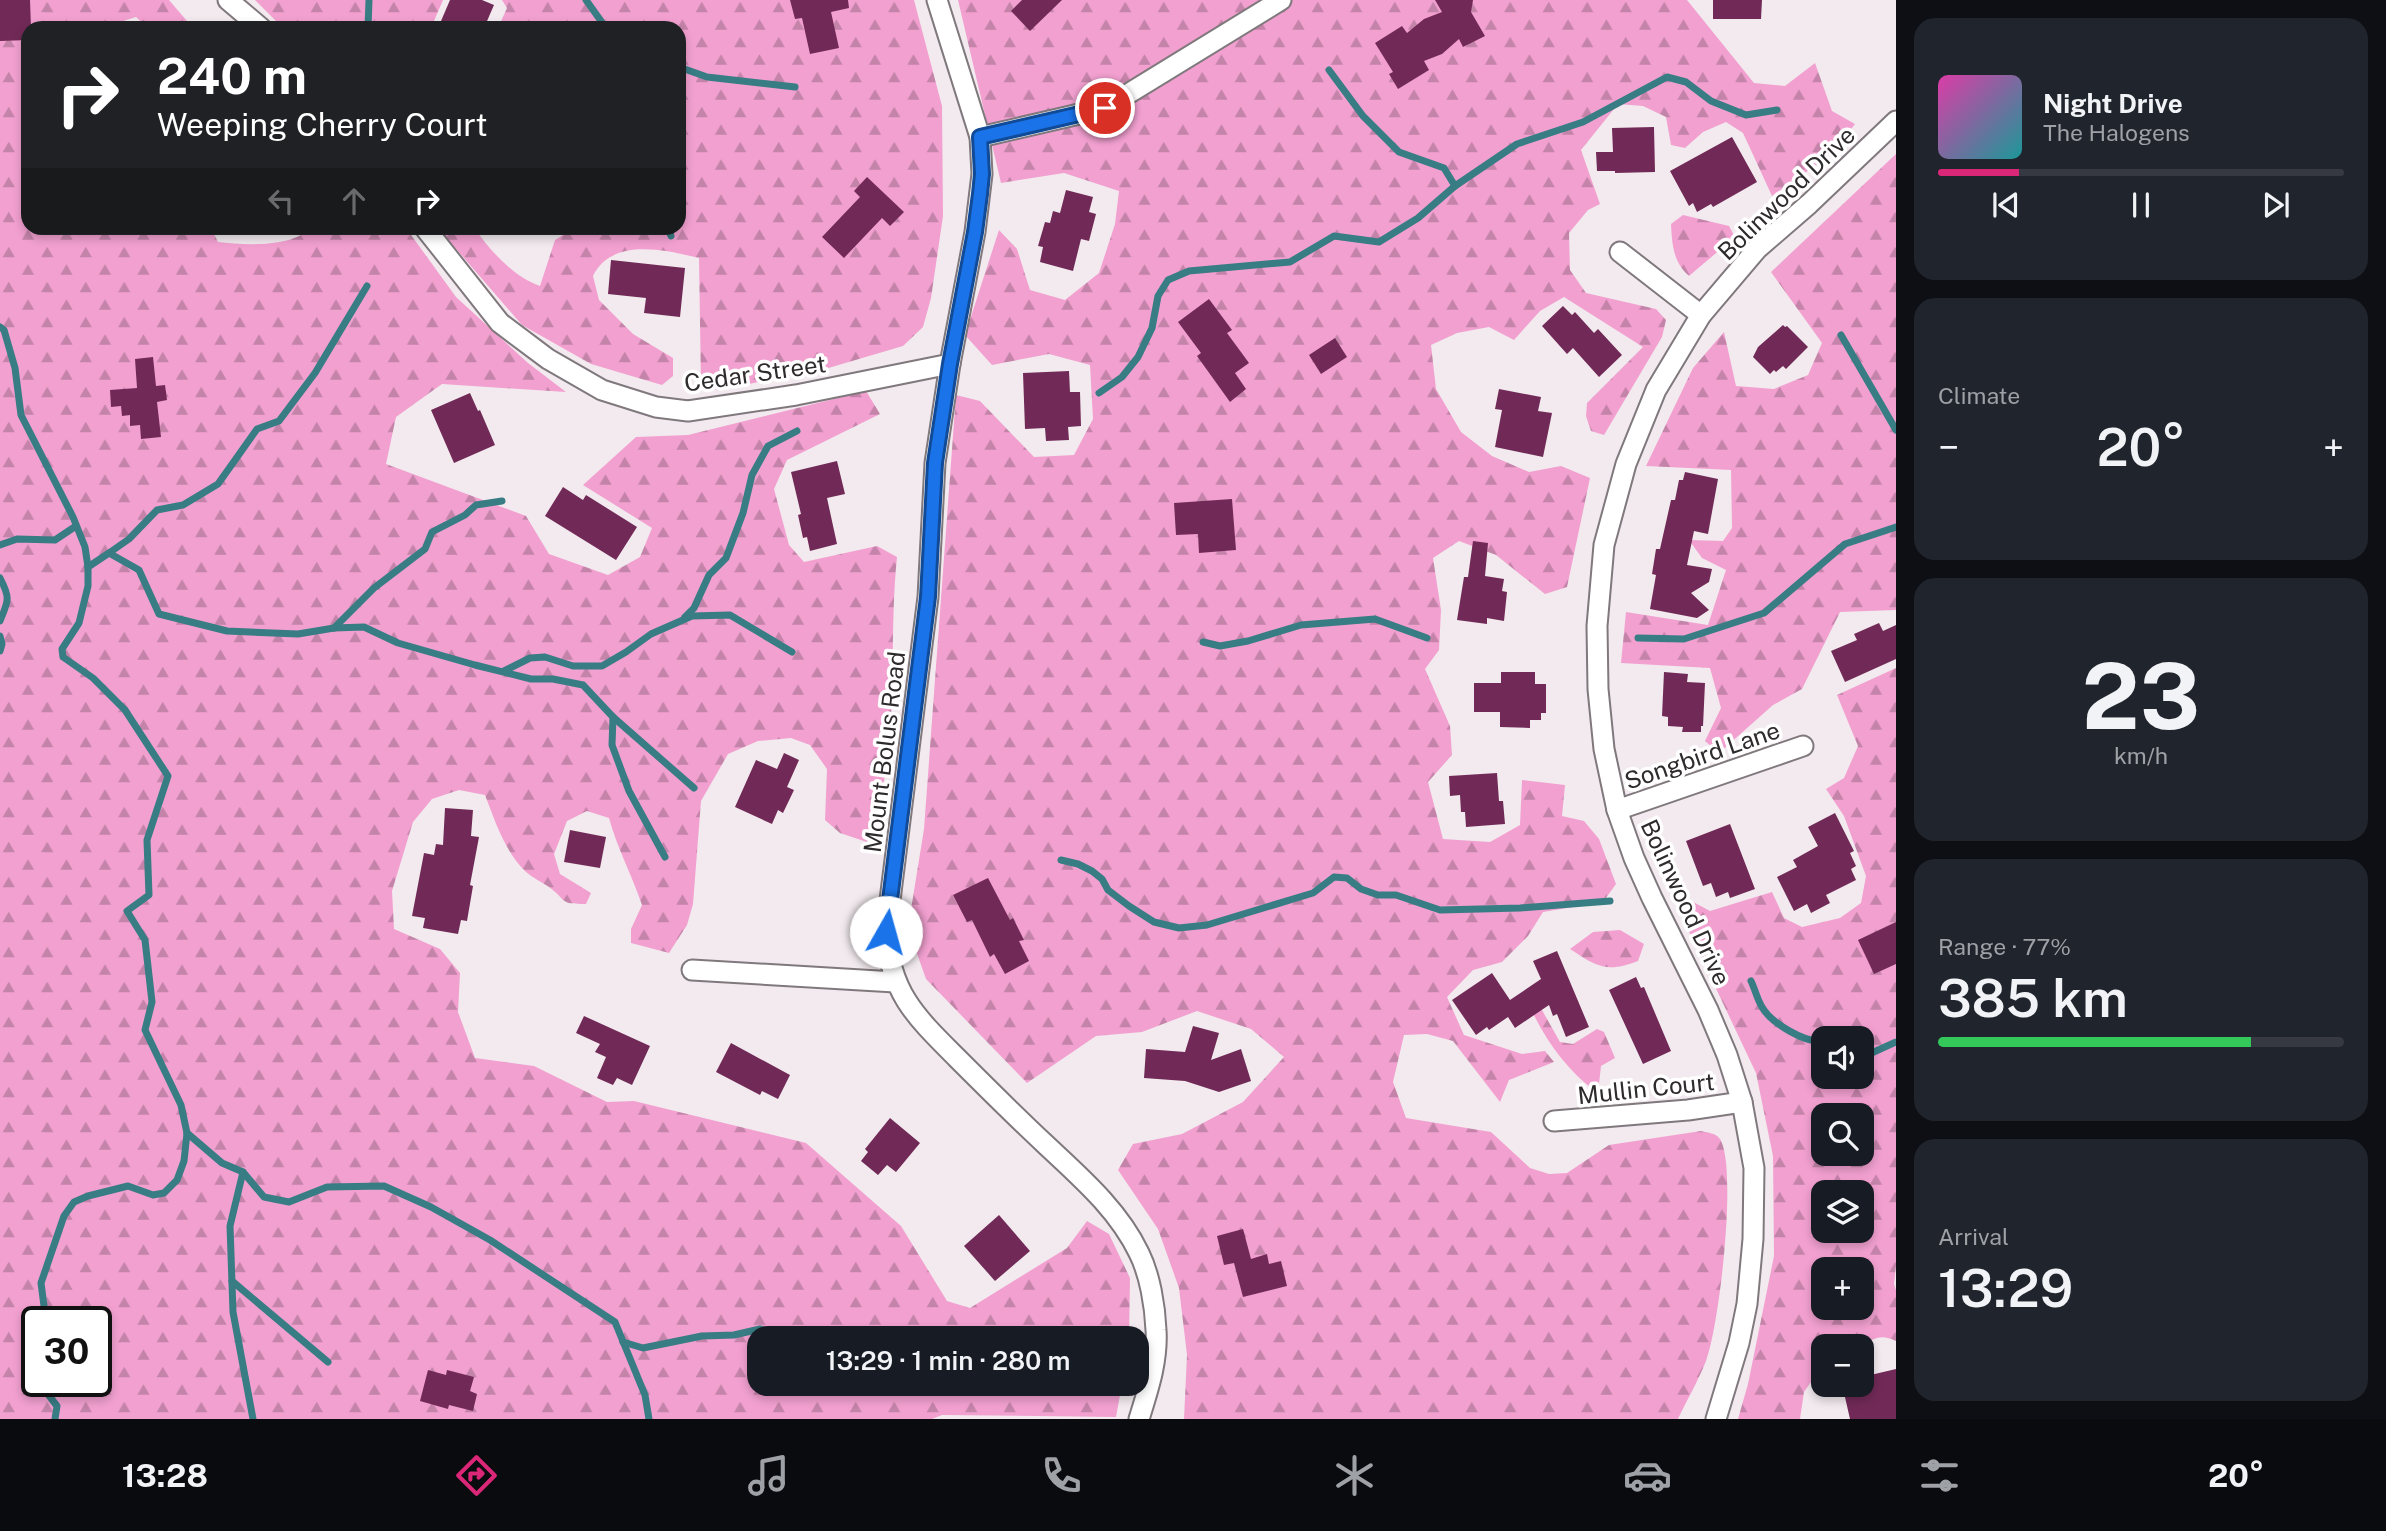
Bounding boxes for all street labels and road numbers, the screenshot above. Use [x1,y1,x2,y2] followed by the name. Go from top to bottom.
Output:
[1712,121,1860,265] street label: Bolinwood Drive
[682,349,828,397] street label: Cedar Street
[858,650,910,854] street label: Mount Bolus Road
[1621,715,1783,795] street label: Songbird Lane
[1635,815,1737,989] street label: Bolinwood Drive
[1576,1067,1716,1109] street label: Mullin Court

